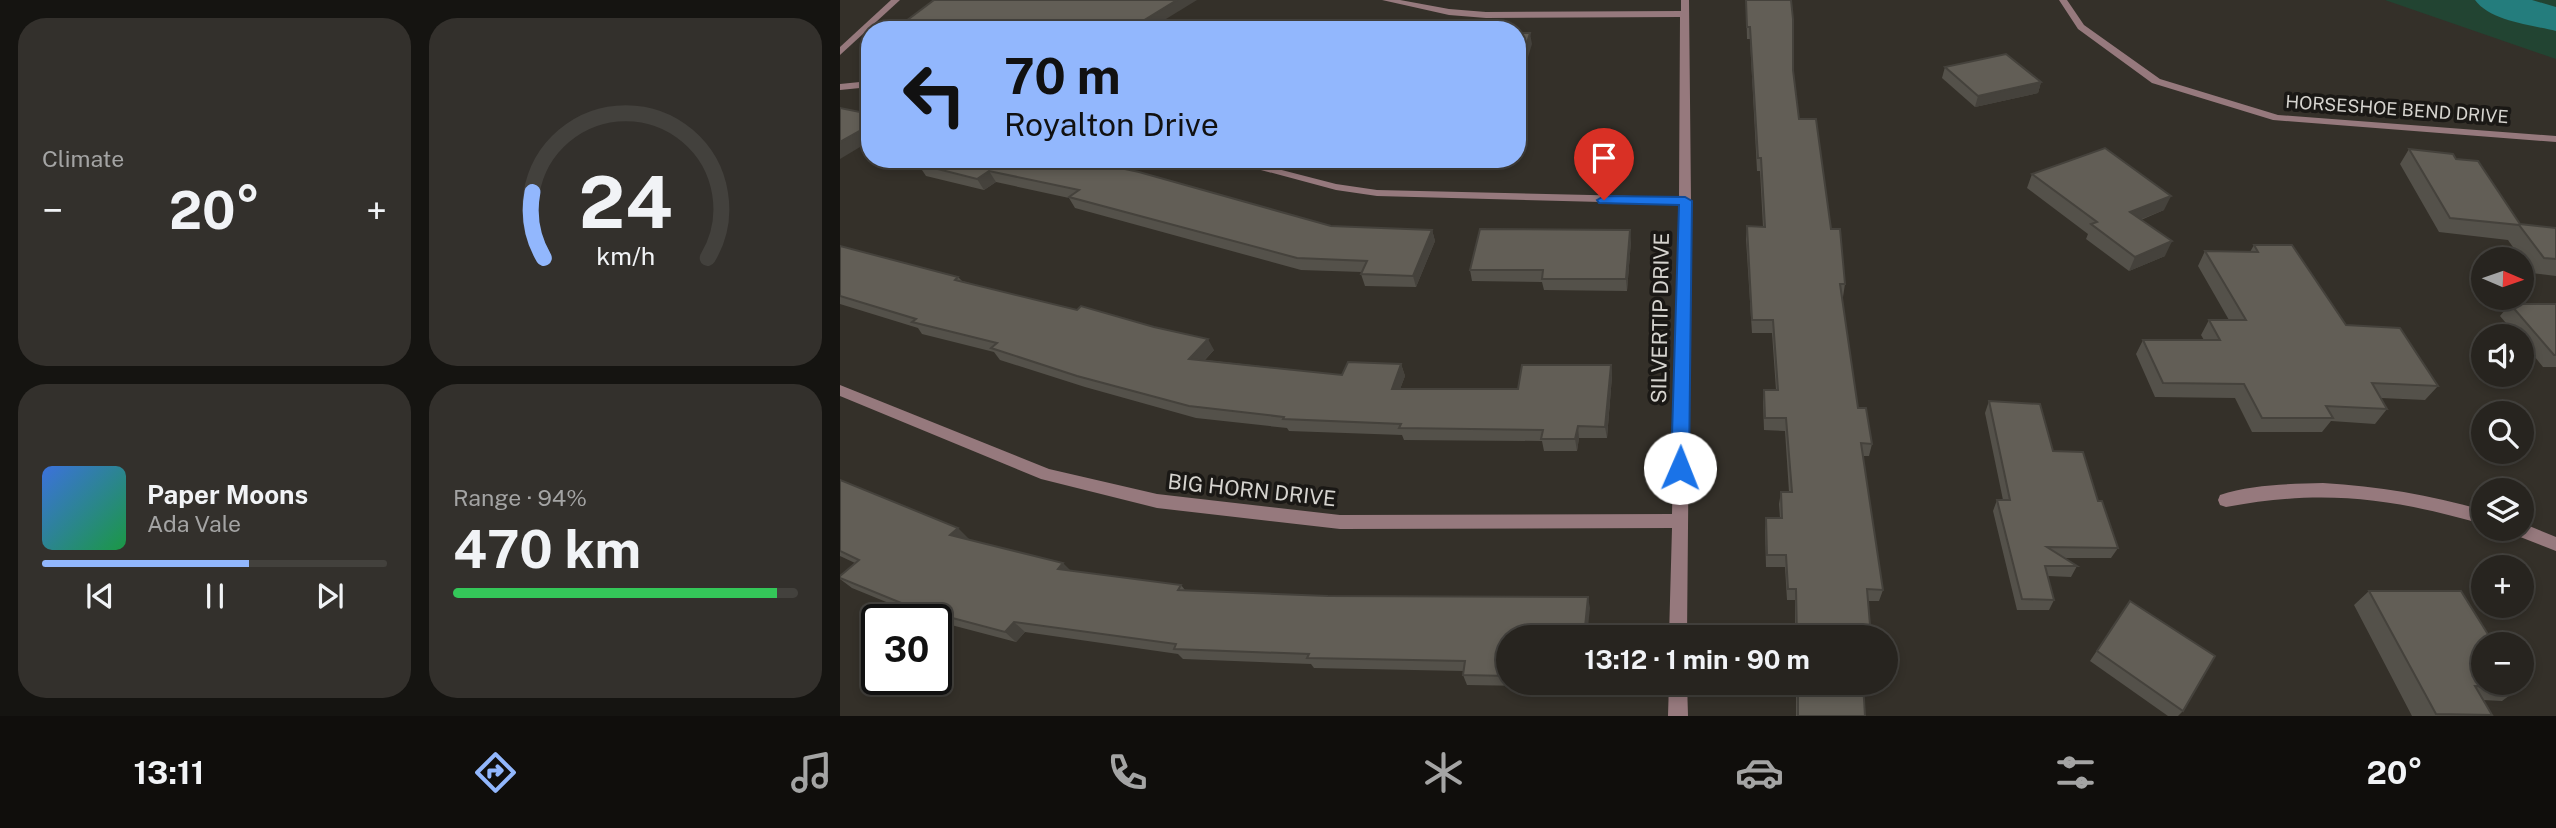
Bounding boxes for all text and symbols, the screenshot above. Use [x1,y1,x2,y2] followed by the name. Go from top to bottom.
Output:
[1004,47,1121,105] text: 70 m
[889,49,980,140] icon: left
[2285,91,2509,127] street label: HORSESHOE BEND DRIVE
[1004,106,1219,143] text: Royalton Drive
[1574,128,1634,200] pin
[1585,139,1623,177] icon: arrive
[42,145,124,172] text: Climate
[579,159,672,244] text: 24
[169,180,260,241] text: 20°
[42,188,63,233] text: −
[366,188,387,233] text: +
[1646,232,1674,404] street label: SILVERTIP DRIVE
[596,241,655,271] text: km/h
[2471,247,2534,310] north arrow
[2471,247,2534,695] map controls
[2471,324,2534,387] button: sound
[2471,401,2534,464] button: search
[1643,431,1717,505] position arrow
[1167,469,1337,511] street label: BIG HORN DRIVE
[2471,478,2534,541] button: layers
[147,479,308,510] text: Paper Moons
[453,484,587,511] text: Range · 94%
[147,510,241,537] text: Ada Vale
[453,519,641,580] text: 470 km
[2471,555,2534,618] button: +
[81,577,119,615] icon: previous
[196,577,234,615] icon: pause
[311,577,349,615] icon: next
[861,604,952,695] speed limit sign: 30
[2471,632,2534,695] button: −
[1584,644,1810,675] text: 13:12 · 1 min · 90 m
[471,748,520,797] icon: directions
[787,748,836,797] icon: music
[1103,748,1152,797] icon: phone
[1419,748,1468,797] icon: climate
[1735,748,1784,797] icon: car
[2051,748,2100,797] icon: filters
[133,754,204,791] text: 13:11
[2366,754,2423,791] text: 20°

